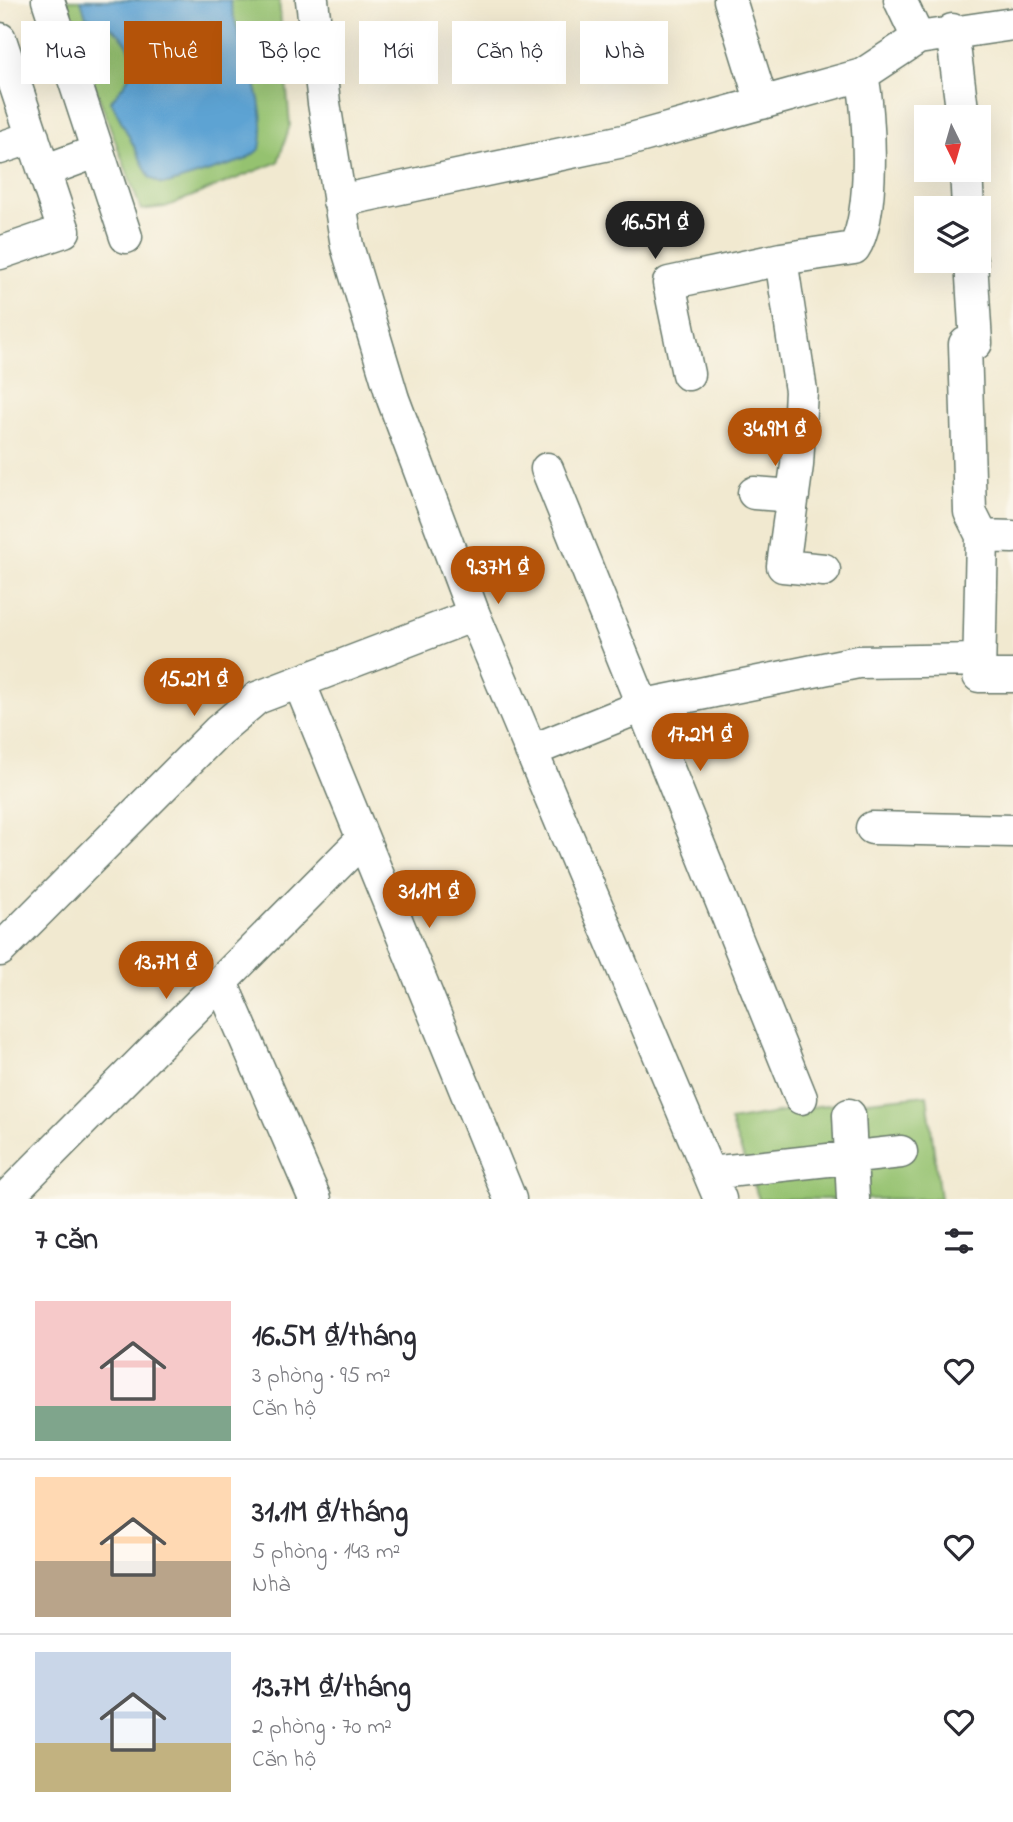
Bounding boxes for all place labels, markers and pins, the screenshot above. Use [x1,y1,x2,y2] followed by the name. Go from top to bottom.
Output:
[590,202,720,261] pin: 16.5M ₫
[710,408,840,468] pin: 34.9M ₫
[433,546,563,606] pin: 9.37M ₫
[129,658,259,718] pin: 15.2M ₫
[635,714,765,773] pin: 17.2M ₫
[364,870,494,930] pin: 31.1M ₫
[101,942,231,1001] pin: 13.7M ₫

